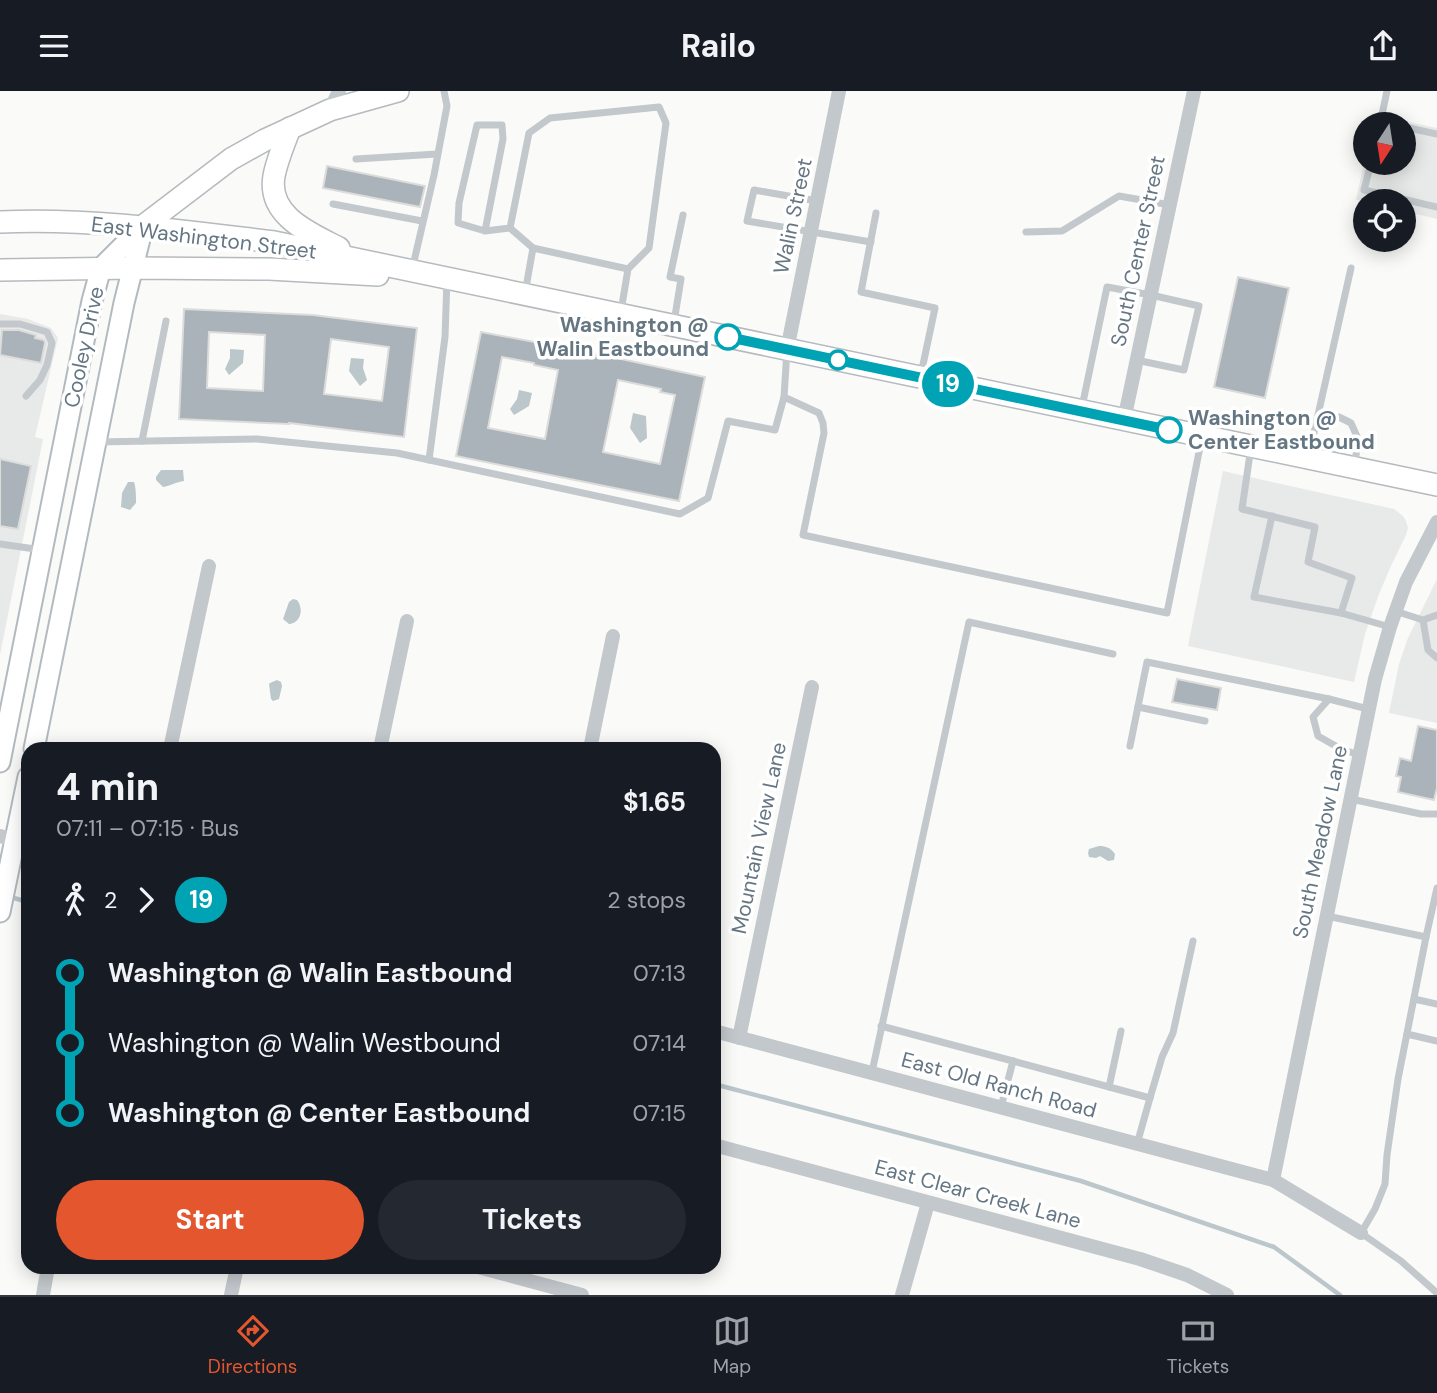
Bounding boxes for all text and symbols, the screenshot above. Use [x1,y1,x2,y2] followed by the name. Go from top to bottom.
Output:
[681,25,756,67] text: Railo
[35,27,73,65] icon: menu
[1364,27,1402,65] icon: share
[1353,112,1416,175] north arrow
[1353,112,1416,252] map controls
[1104,153,1172,349] street label: South Center Street
[767,156,819,276] street label: Walin Street
[1353,189,1416,252] button: locate
[90,210,318,266] street label: East Washington Street
[58,284,111,410] street label: Cooley Drive
[537,311,709,363] place label: Washington @ Walin Eastbound
[715,324,741,350] marker: Washington @ Walin Eastbound
[828,350,848,370] unlabelled marker
[916,361,979,407] line badge: 19
[936,368,960,399] text: 19
[1188,404,1375,456] place label: Washington @ Center Eastbound
[1156,417,1182,443] marker: Washington @ Center Eastbound
[725,740,793,936] street label: Mountain View Lane
[1286,743,1354,941] street label: South Meadow Lane
[56,762,159,812] text: 4 min
[623,785,686,819] text: $1.65
[56,813,239,843] text: 07:11 – 07:15 · Bus
[56,881,94,919] icon: walk
[127,881,165,919] icon: forward
[189,884,213,915] text: 19
[104,885,117,915] text: 2
[607,885,686,915] text: 2 stops
[108,956,512,990] text: Washington @ Walin Eastbound
[633,958,686,988] text: 07:13
[108,1026,501,1060] text: Washington @ Walin Westbound
[633,1028,686,1058] text: 07:14
[898,1045,1100,1125] street label: East Old Ranch Road
[108,1096,530,1130] text: Washington @ Center Eastbound
[632,1098,686,1128] text: 07:15
[872,1153,1084,1235] street label: East Clear Creek Lane
[56,1180,364,1260] button: Start
[378,1180,686,1260] button: Tickets
[208,1312,297,1379] tab: Directions
[713,1312,751,1379] tab: Map
[1167,1312,1229,1379] tab: Tickets

